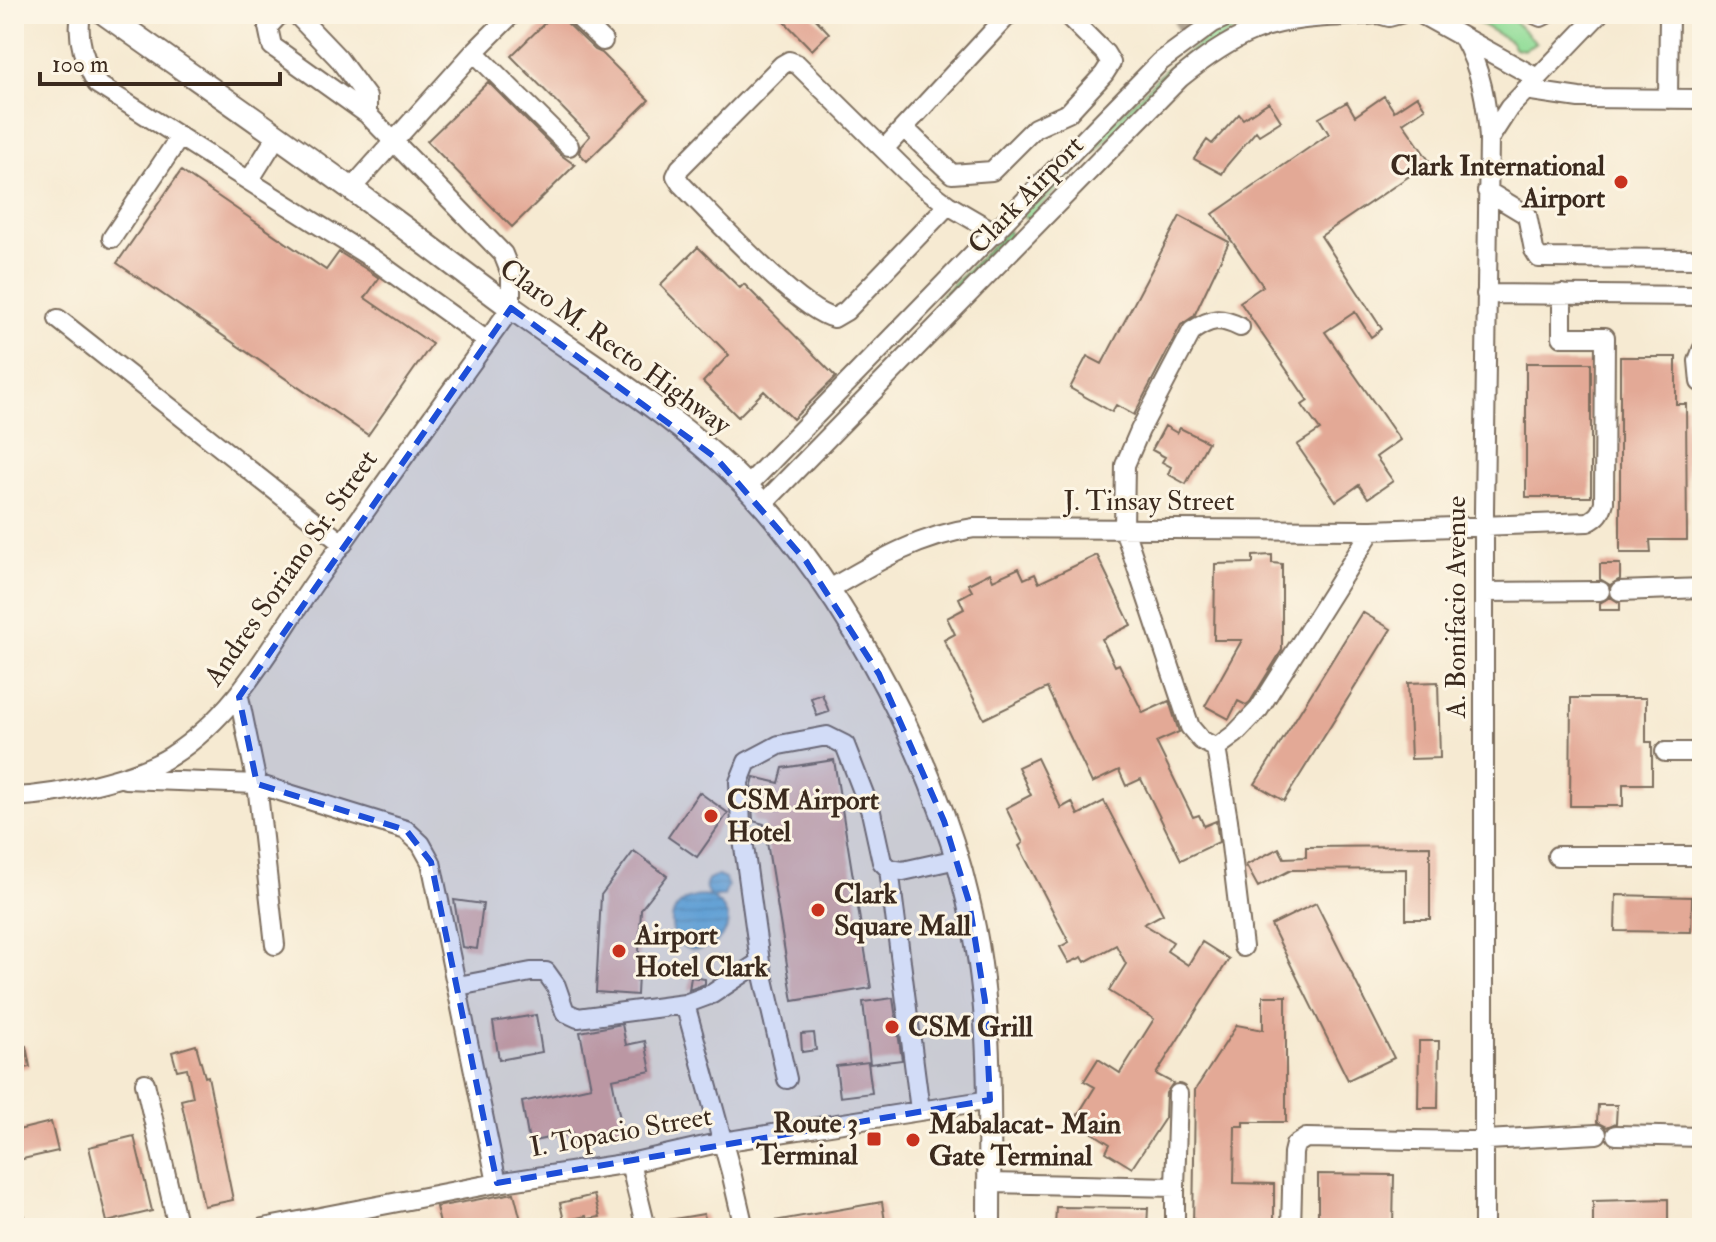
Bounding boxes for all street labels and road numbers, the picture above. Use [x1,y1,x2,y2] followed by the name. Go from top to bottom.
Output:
[961,128,1091,262] street label: Clark Airport
[492,251,738,443] street label: Claro M. Recto Highway
[196,443,386,694] street label: Andres Soriano Sr. Street
[1063,484,1234,519] street label: J. Tinsay Street
[1439,495,1474,719] street label: A. Bonifacio Avenue
[527,1099,715,1165] street label: I. Topacio Street

